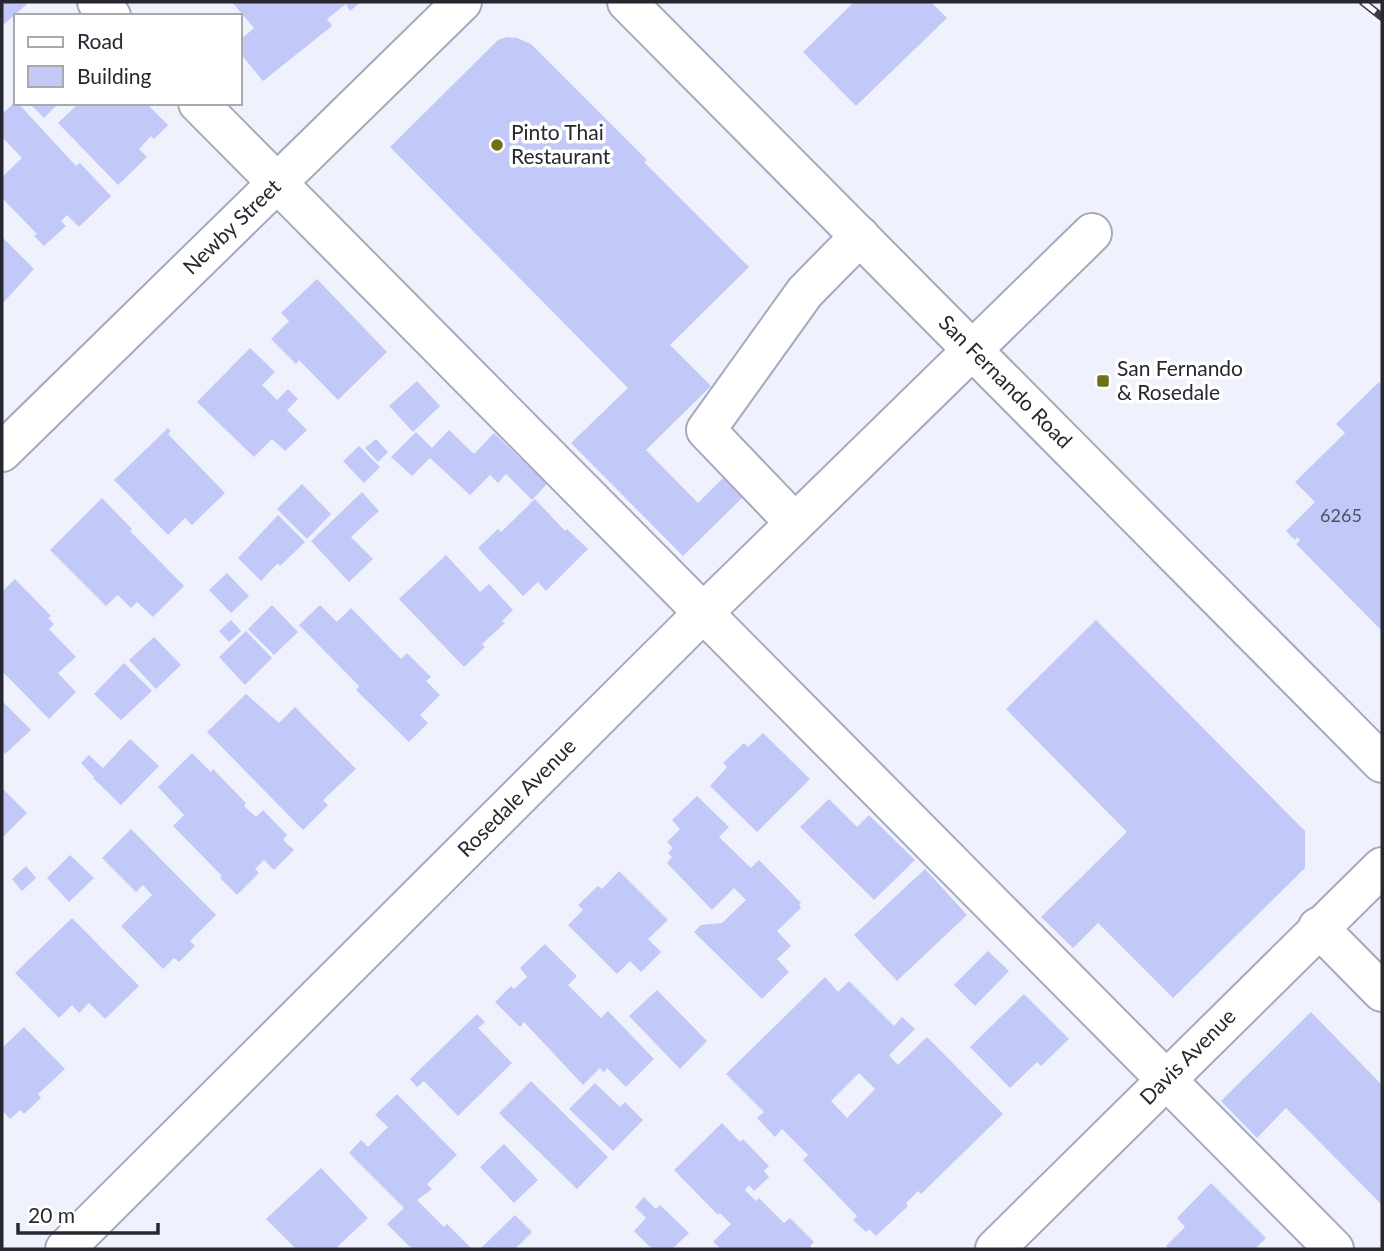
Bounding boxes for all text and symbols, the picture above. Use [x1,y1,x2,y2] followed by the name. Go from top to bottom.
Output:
[14,14,242,105] legend
[77,28,124,53] text: Road
[77,63,152,88] text: Building
[511,119,611,168] place label: Pinto Thai Restaurant
[489,137,505,153] marker: Pinto Thai Restaurant
[177,173,285,279] street label: Newby Street
[934,309,1078,453] street label: San Fernando Road
[1117,355,1243,404] place label: San Fernando & Rosedale
[1095,373,1111,389] marker: San Fernando & Rosedale
[1320,504,1362,526] house number: 6265
[452,733,580,861] street label: Rosedale Avenue
[1134,1003,1240,1109] street label: Davis Avenue
[18,1192,158,1236] scale bar
[28,1202,75,1227] text: 20 m

